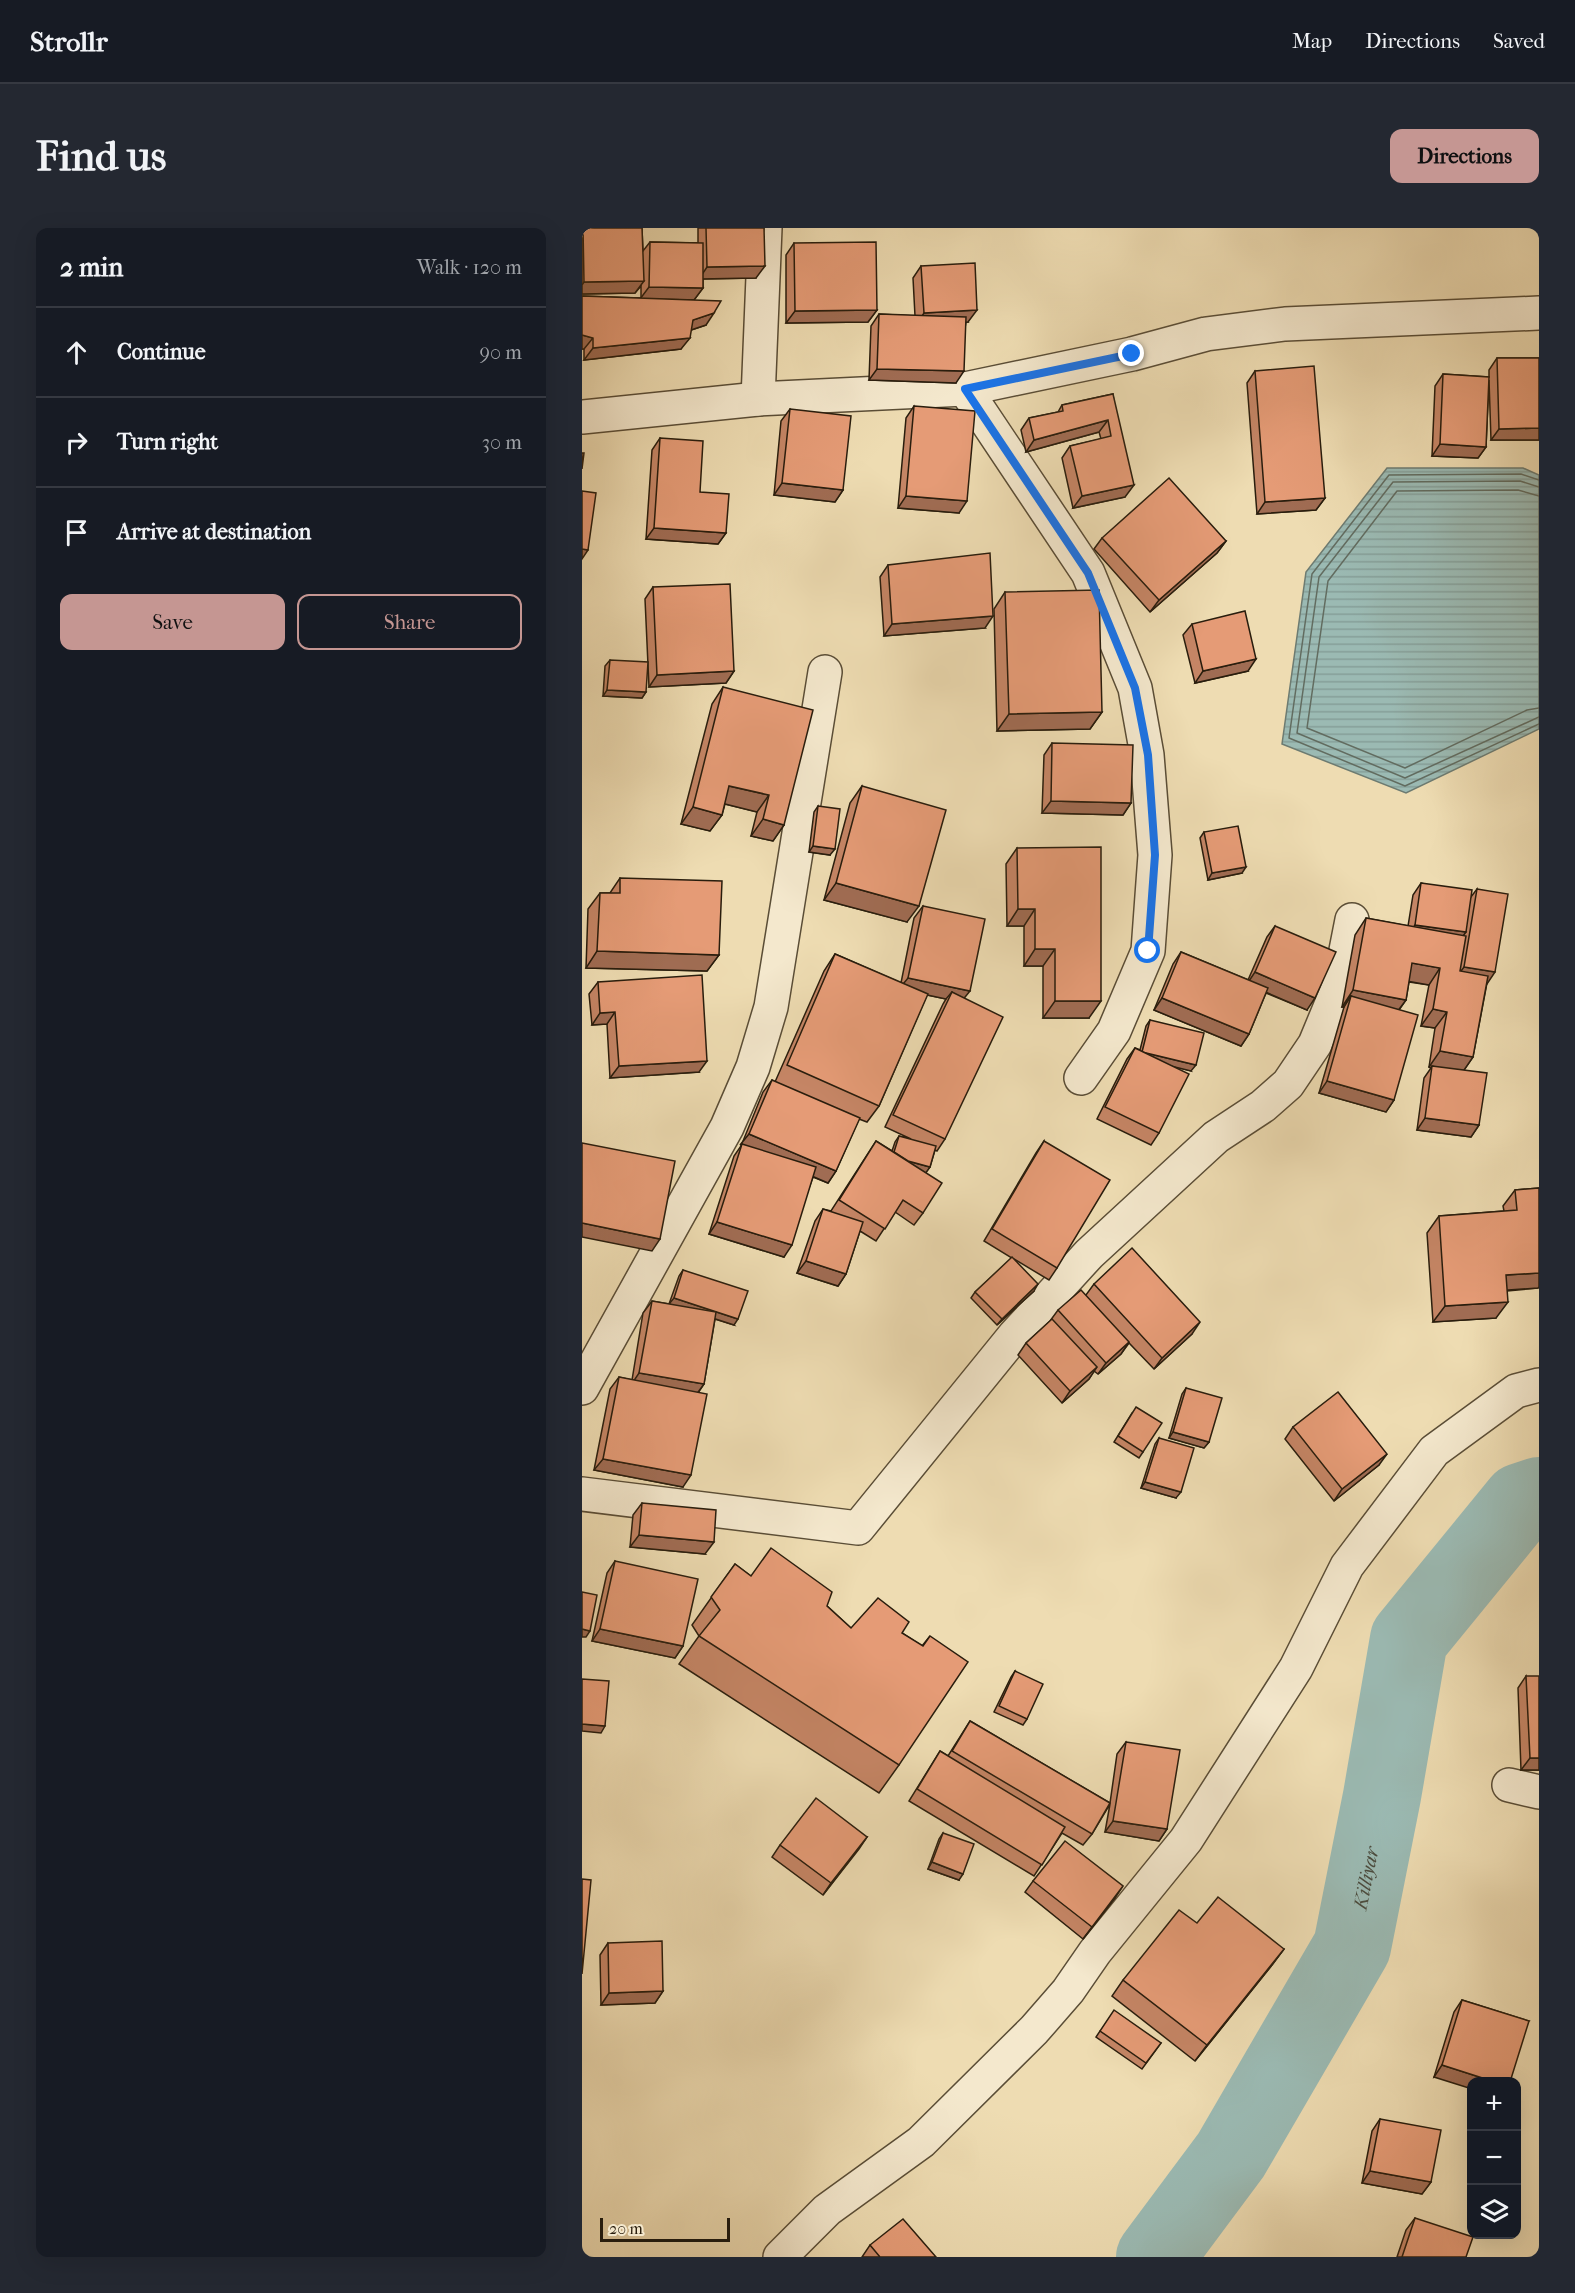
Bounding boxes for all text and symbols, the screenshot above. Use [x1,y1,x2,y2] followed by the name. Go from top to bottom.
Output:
[30,25,108,58] text: Strollr
[1292,29,1332,53] text: Map
[1365,29,1460,53] text: Directions
[1493,29,1545,53] text: Saved
[1390,129,1539,183] button: Directions
[36,132,166,181] text: Find us
[60,252,123,283] text: 2 min
[417,256,522,279] text: Walk · 120 m
[60,336,93,369] icon: ahead
[117,339,206,365] text: Continue
[1118,340,1144,366] route end
[480,341,522,364] text: 90 m
[60,426,93,459] icon: right
[117,429,218,455] text: Turn right
[482,431,522,454] text: 30 m
[60,516,93,549] icon: arrive
[117,519,311,545] text: Arrive at destination
[60,594,285,650] button: Save
[297,594,522,650] button: Share
[1134,937,1160,963] route start
[1348,1843,1384,1914] water label: Killiyar
[1467,2077,1521,2239] map controls
[1467,2077,1521,2131] button: +
[1467,2131,1521,2185] button: −
[1467,2185,1521,2239] button: layers
[600,2215,730,2242] scale bar
[609,2219,643,2238] text: 20 m

